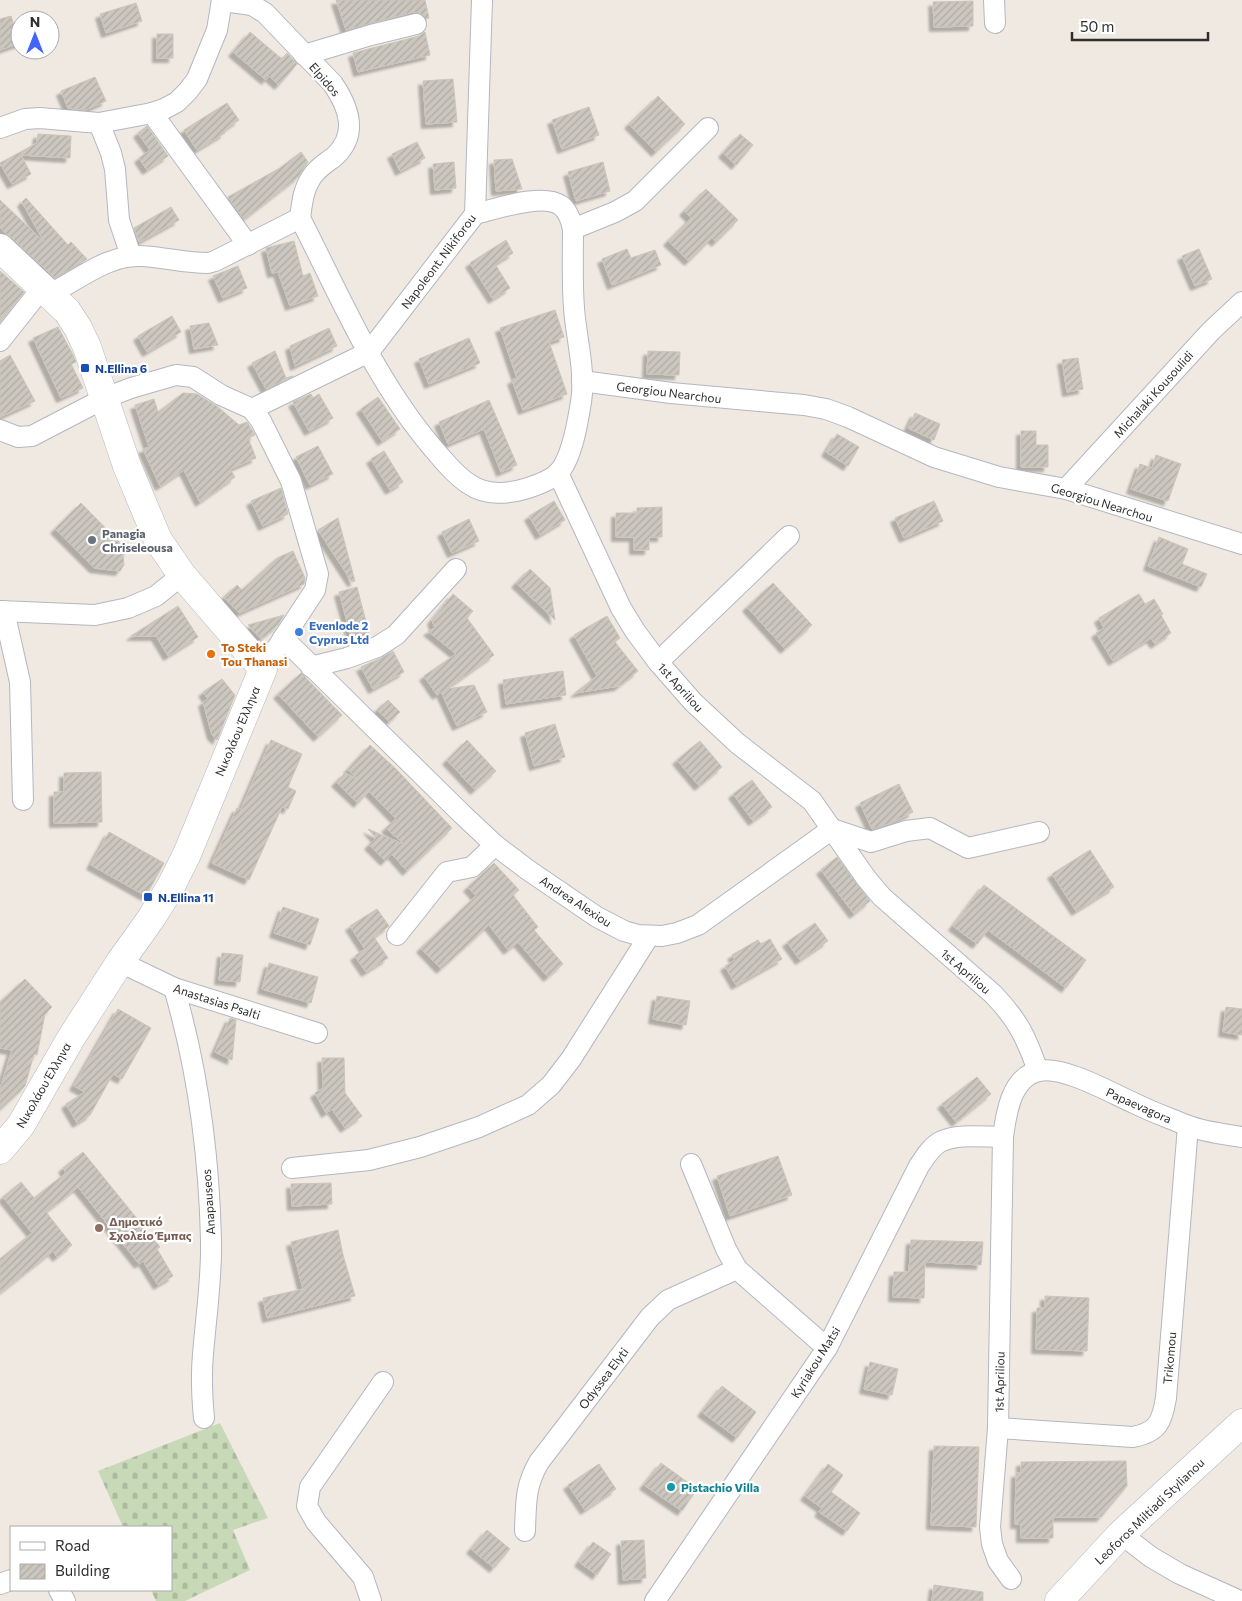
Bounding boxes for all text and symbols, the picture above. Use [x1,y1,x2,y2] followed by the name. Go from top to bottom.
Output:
[10,10,60,60] north arrow
[1072,10,1208,42] scale bar
[30,13,40,30] text: N
[1080,17,1114,35] text: 50 m
[307,59,343,99] street label: Elpidos
[398,211,478,311] street label: Napoleont. Nikiforou
[1110,348,1196,440] street label: Michalaki Kousoulidi
[95,361,147,375] place label: N.Ellina 6
[79,362,91,374] marker: N.Ellina 6
[616,379,722,405] street label: Georgiou Nearchou
[1049,480,1155,524] street label: Georgiou Nearchou
[102,526,173,554] place label: Panagia Chriseleousa
[86,534,98,546] marker: Panagia Chriseleousa
[309,618,369,646] place label: Evenlode 2 Cyprus Ltd
[293,626,305,638] marker: Evenlode 2 Cyprus Ltd
[221,640,287,668] place label: To Steki Tou Thanasi
[205,648,217,660] marker: To Steki Tou Thanasi
[655,660,707,714] street label: 1st Apriliou
[212,684,262,778] street label: Νικολάου Έλληνα
[538,873,614,929] street label: Andrea Alexiou
[158,890,214,904] place label: N.Ellina 11
[142,891,154,903] marker: N.Ellina 11
[938,946,994,996] street label: 1st Apriliou
[172,980,262,1022] street label: Anastasias Psalti
[13,1040,73,1130] street label: Νικολάου Έλληνα
[1104,1084,1174,1126] street label: Papaevagora
[199,1169,217,1235] street label: Anapauseos
[109,1214,192,1242] place label: Δημοτικό Σχολείο Έμπας
[93,1222,105,1234] marker: Δημοτικό Σχολείο Έμπας
[787,1324,843,1400] street label: Kyriakou Matsi
[1160,1331,1178,1385] street label: Trikomou
[575,1345,631,1411] street label: Odyssea Elyti
[991,1351,1007,1413] street label: 1st Apriliou
[1091,1455,1207,1567] street label: Leoforos Miltiadi Stylianou
[681,1480,759,1494] place label: Pistachio Villa
[665,1481,677,1493] marker: Pistachio Villa
[10,1526,172,1591] legend
[55,1536,90,1554] text: Road
[55,1561,110,1579] text: Building

